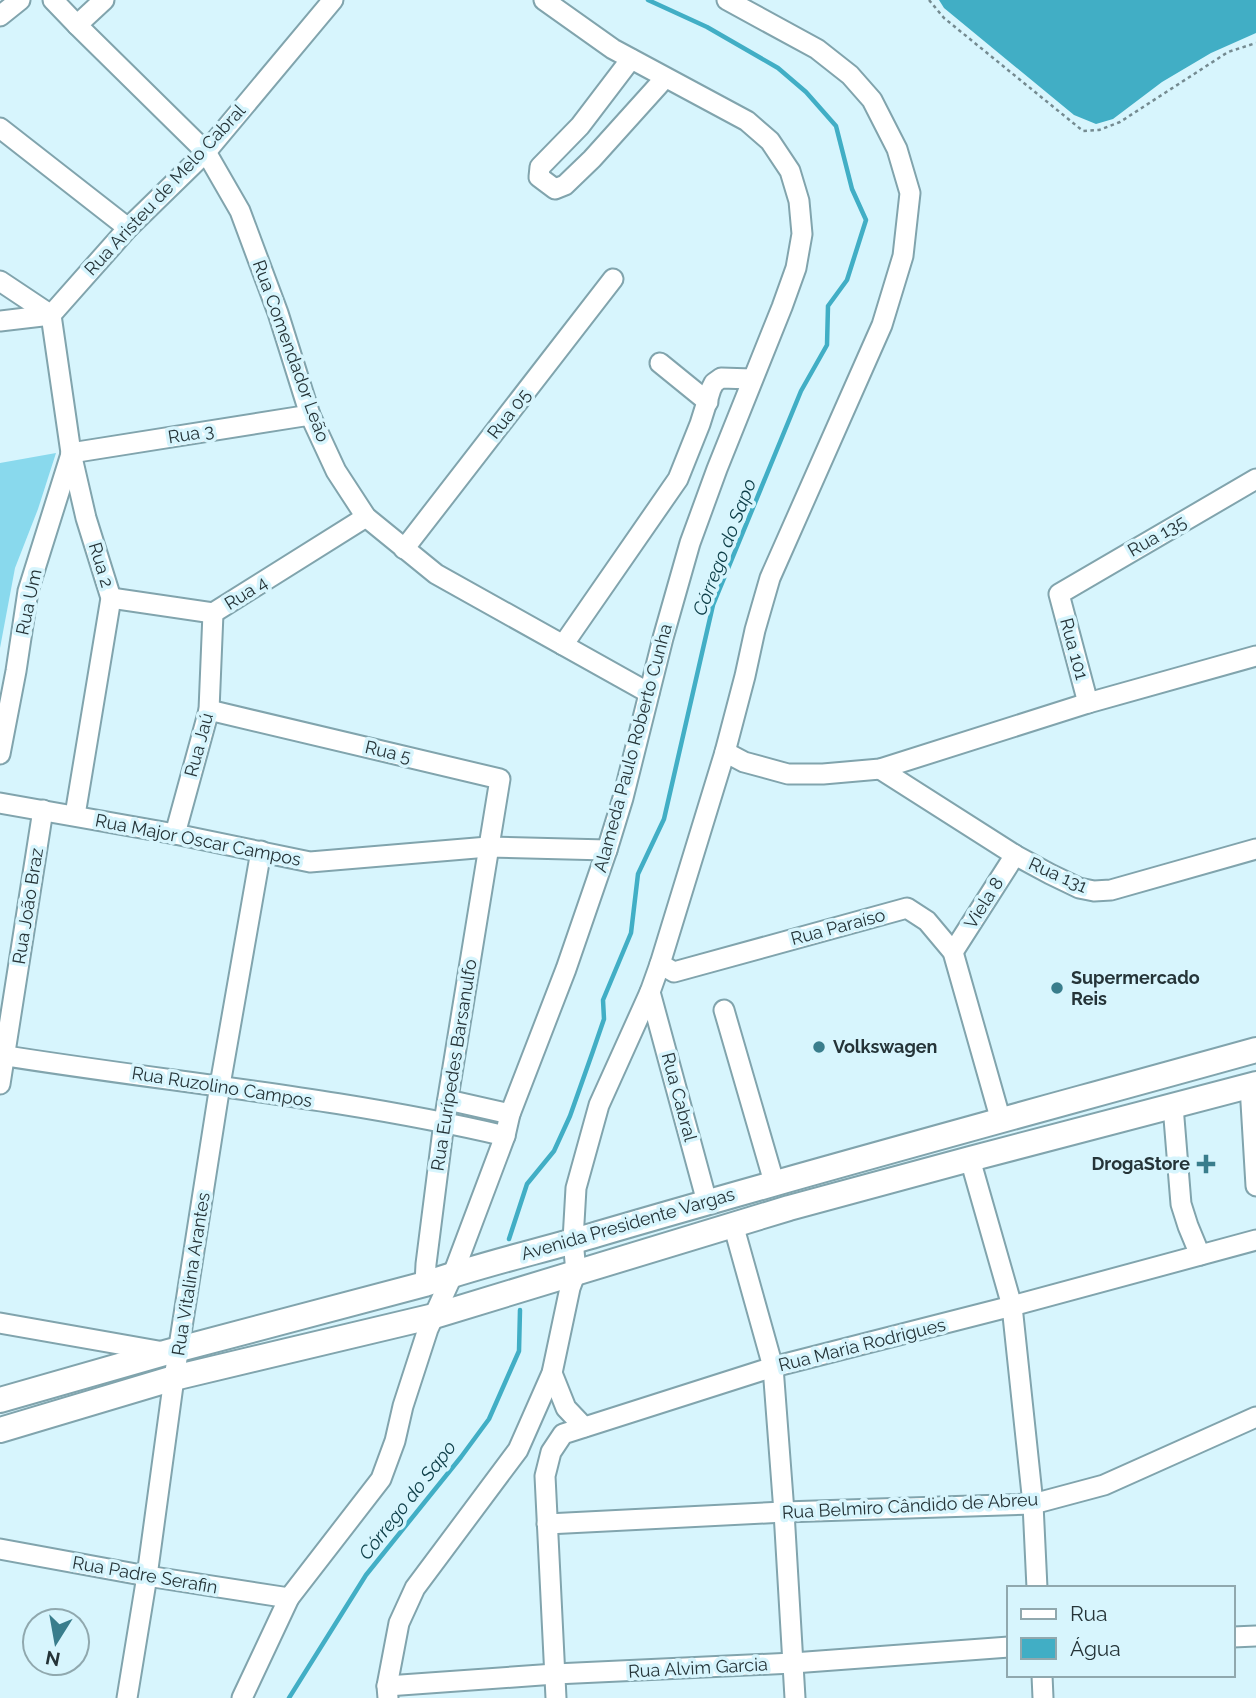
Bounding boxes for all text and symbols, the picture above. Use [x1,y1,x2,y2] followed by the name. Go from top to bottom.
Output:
[80,100,249,279] street label: Rua Aristeu de Melo Cabral
[249,257,334,445] street label: Rua Comendador Leão
[483,384,535,443] street label: Rua 05
[166,420,215,448] street label: Rua 3
[688,475,760,619] water label: Córrego do Sapo
[1124,510,1190,561] street label: Rua 135
[85,540,118,590] street label: Rua 2
[11,567,46,637] street label: Rua Um
[220,571,271,614] street label: Rua 4
[1056,616,1093,682] street label: Rua 101
[589,621,676,874] street label: Alameda Paulo Roberto Cunha
[180,711,217,779] street label: Rua Jaú
[363,736,413,767] street label: Rua 5
[93,809,303,870] street label: Rua Major Oscar Campos
[8,846,47,966] street label: Rua João Braz
[1026,852,1091,897] street label: Rua 131
[960,873,1008,932] street label: Viela 8
[788,904,888,949] street label: Rua Paraíso
[426,957,481,1172] street label: Rua Eurípedes Barsanulfo
[1071,967,1200,1009] place label: Supermercado Reis
[1049,980,1065,996] marker: Supermercado Reis
[833,1036,937,1057] place label: Volkswagen
[811,1039,827,1055] marker: Volkswagen
[658,1050,701,1144] street label: Rua Cabral
[130,1062,314,1111] street label: Rua Ruzolino Campos
[1092,1153,1190,1174] place label: DrogaStore
[1196,1154,1216,1174] marker: DrogaStore
[519,1183,737,1264] street label: Avenida Presidente Vargas
[167,1190,214,1357] street label: Rua Vitalina Arantes
[776,1314,948,1375] street label: Rua Maria Rodrigues
[354,1436,460,1564] water label: Córrego do Sapo
[781,1488,1039,1523] street label: Rua Belmiro Cândido de Abreu
[71,1551,219,1598] street label: Rua Padre Serafin
[1007,1586,1235,1677] legend
[1070,1601,1107,1626] text: Rua
[21,1607,91,1677] north arrow
[1070,1636,1121,1661] text: Água
[44,1647,62,1671] text: N
[628,1653,768,1682] street label: Rua Alvim Garcia

